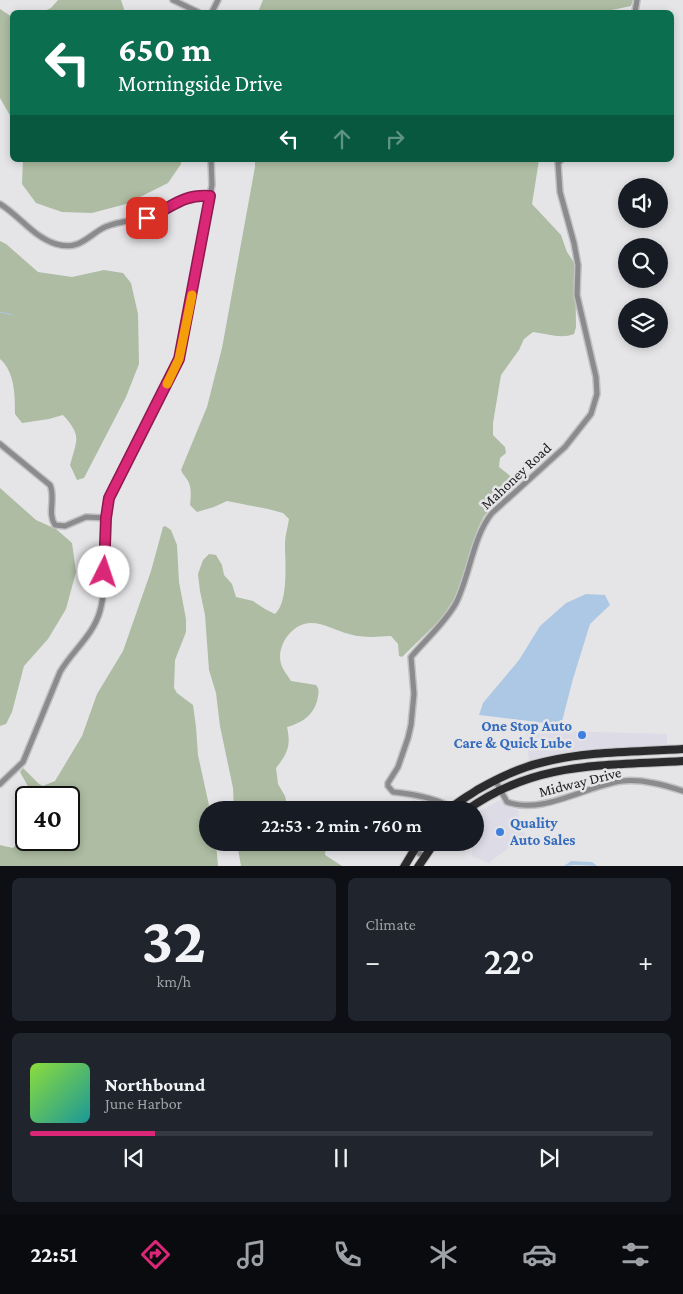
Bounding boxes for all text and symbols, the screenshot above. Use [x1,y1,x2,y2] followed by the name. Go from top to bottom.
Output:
[35,30,100,95] icon: left
[118,30,211,69] text: 650 m
[118,71,283,96] text: Morningside Drive
[275,125,303,153] icon: left
[328,125,356,153] icon: ahead
[381,125,409,153] icon: right
[618,178,668,348] map controls
[618,178,668,228] button: sound
[126,197,168,239] pin
[133,204,161,232] icon: arrive
[618,238,668,288] button: search
[618,298,668,348] button: layers
[478,440,555,513] street label: Mahoney Road
[77,545,129,597] position arrow
[453,718,572,751] place label: One Stop Auto Care & Quick Lube
[576,729,588,741] marker: One Stop Auto Care & Quick Lube
[537,764,624,801] street label: Midway Drive
[15,786,80,851] speed limit sign: 40
[261,815,422,836] text: 22:53 · 2 min · 760 m
[509,815,575,848] place label: Quality Auto Sales
[494,826,506,838] marker: Quality Auto Sales
[142,904,206,976] text: 32
[366,916,416,933] text: Climate
[484,940,535,982] text: 22°
[366,946,380,977] text: −
[638,946,653,977] text: +
[157,973,191,990] text: km/h
[105,1074,205,1095] text: Northbound
[105,1095,182,1112] text: June Harbor
[120,1144,148,1172] icon: previous
[327,1144,355,1172] icon: pause
[535,1144,563,1172] icon: next
[138,1237,173,1272] icon: directions
[234,1237,269,1272] icon: music
[330,1237,365,1272] icon: phone
[426,1237,461,1272] icon: climate
[522,1237,557,1272] icon: car
[618,1237,653,1272] icon: filters
[30,1242,78,1267] text: 22:51

